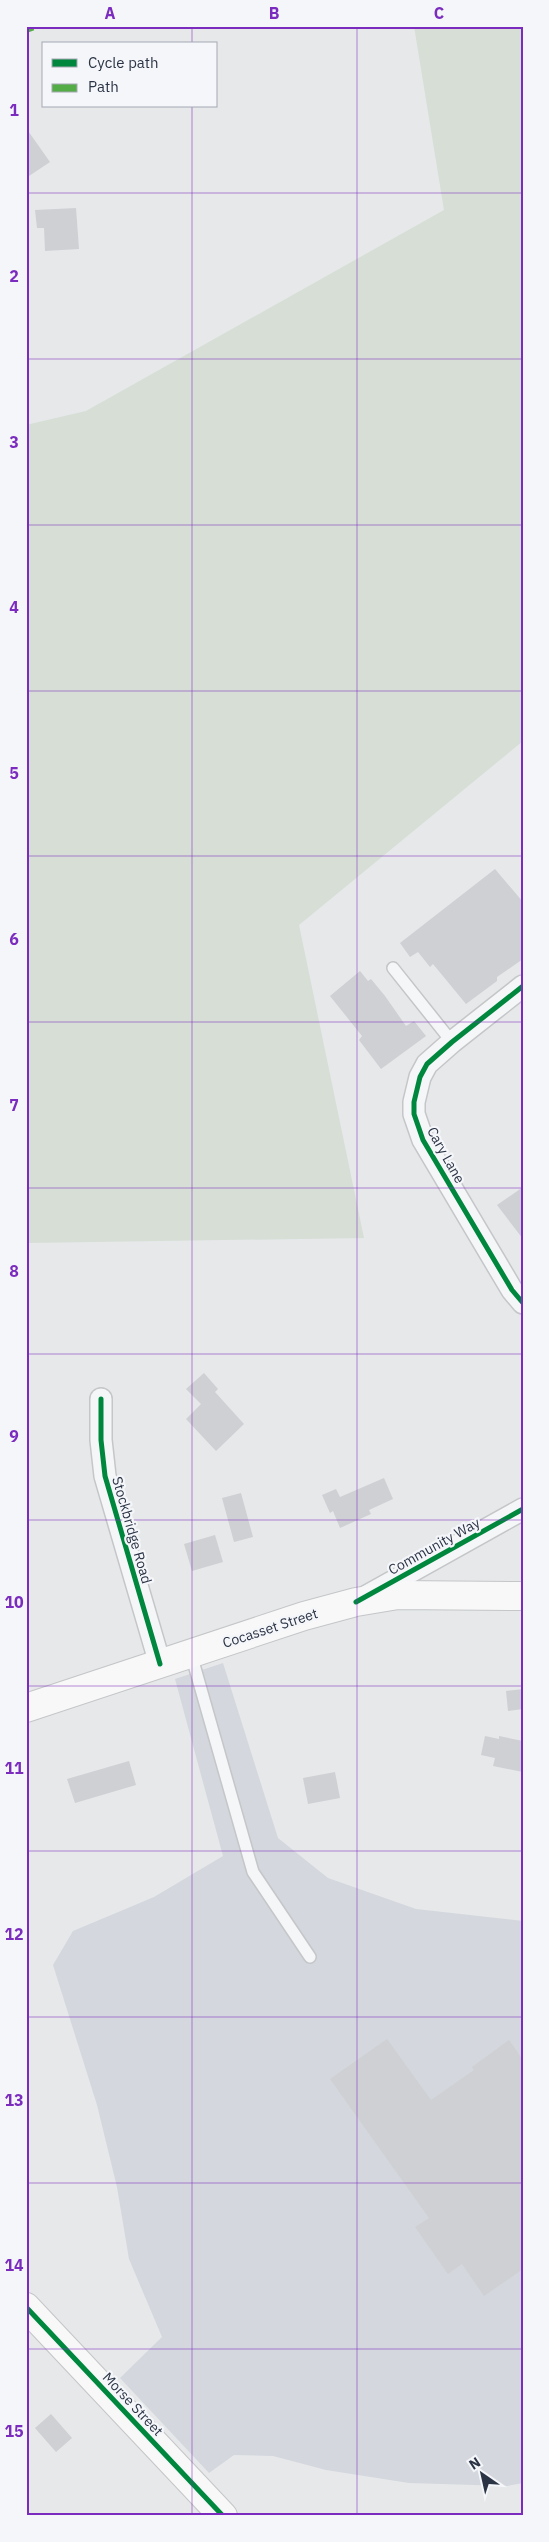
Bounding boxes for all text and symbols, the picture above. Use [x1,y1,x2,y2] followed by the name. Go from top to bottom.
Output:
[105,3,116,23] text: A
[269,3,280,23] text: B
[434,3,444,23] text: C
[42,42,218,108] legend
[88,53,159,72] text: Cycle path
[88,77,119,96] text: Path
[9,100,19,120] text: 1
[9,266,19,286] text: 2
[9,432,19,452] text: 3
[9,597,19,617] text: 4
[9,763,19,783] text: 5
[9,929,19,949] text: 6
[9,1095,19,1115] text: 7
[423,1124,469,1187] street label: Cary Lane
[9,1261,19,1281] text: 8
[9,1426,19,1446] text: 9
[108,1474,156,1586] street label: Stockbridge Road
[385,1513,483,1579] street label: Community Way
[4,1592,24,1612] text: 10
[220,1604,320,1652] street label: Cocasset Street
[4,1758,24,1778] text: 11
[4,1924,24,1944] text: 12
[4,2090,24,2110] text: 13
[4,2255,24,2275] text: 14
[99,2368,167,2440] street label: Morse Street
[4,2421,24,2441] text: 15
[456,2450,506,2500] north arrow
[465,2453,484,2474] text: N

